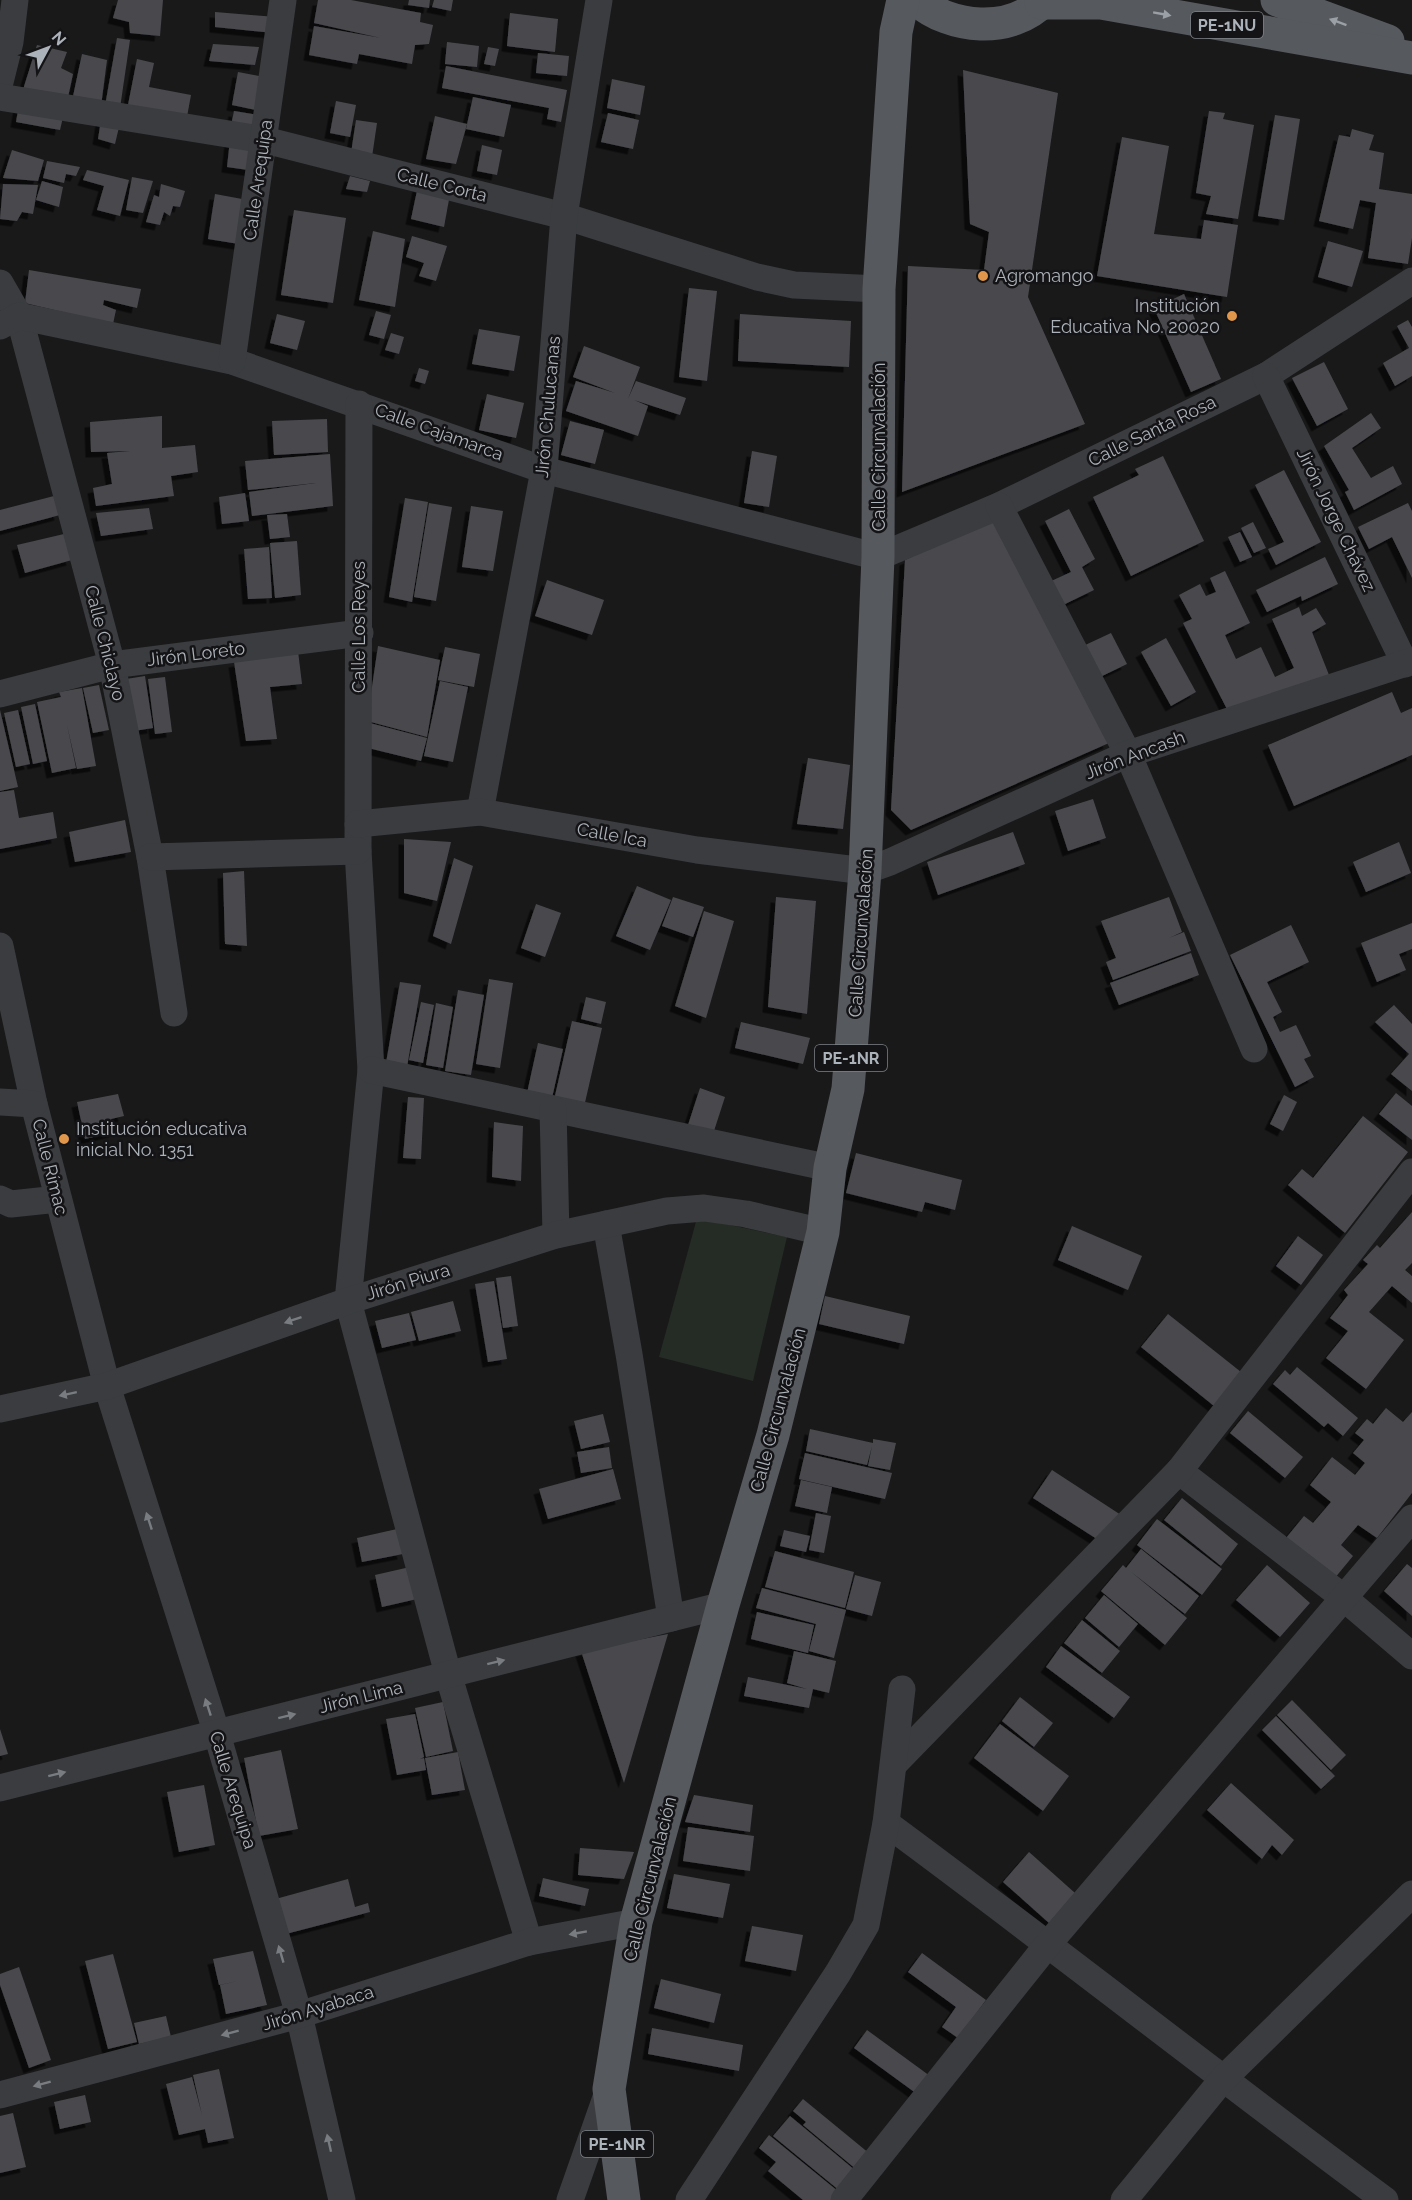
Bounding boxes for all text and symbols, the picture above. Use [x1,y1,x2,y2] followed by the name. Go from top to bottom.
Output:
[1152,9,1171,18] one-way arrow
[1191,12,1263,38] road number: PE-1NU
[1329,16,1347,26] one-way arrow
[18,18,78,78] north arrow
[48,28,70,49] text: N
[239,118,276,242] street label: Calle Arequipa
[395,163,489,206] street label: Calle Corta
[995,265,1094,286] place label: Agromango
[976,269,990,283] marker: Agromango
[1050,295,1220,337] place label: Institución Educativa No. 20020
[1225,309,1239,323] marker: Institución Educativa No. 20020
[531,335,564,479] street label: Jirón Chulucanas
[868,362,889,532] street label: Calle Circunvalación
[1085,391,1219,471] street label: Calle Santa Rosa
[372,399,506,465] street label: Calle Cajamarca
[1293,445,1380,595] street label: Jirón Jorge Chávez
[348,561,369,693] street label: Calle Los Reyes
[81,583,130,703] street label: Calle Chiclayo
[146,637,246,670] street label: Jirón Loreto
[1082,726,1188,783] street label: Jirón Ancash
[575,818,649,851] street label: Calle Ica
[844,848,877,1018] street label: Calle Circunvalación
[815,1045,887,1071] road number: PE-1NR
[28,1116,73,1218] street label: Calle Rímac
[76,1118,247,1160] place label: Institución educativa inicial No. 1351
[57,1132,71,1146] marker: Institución educativa inicial No. 1351
[364,1259,452,1304] street label: Jirón Piura
[283,1316,301,1326] one-way arrow
[745,1325,810,1494] street label: Calle Circunvalación
[58,1390,77,1400] one-way arrow
[144,1512,153,1530] one-way arrow
[487,1657,505,1667] one-way arrow
[317,1676,405,1717] street label: Jirón Lima
[203,1698,212,1716] one-way arrow
[277,1710,296,1720] one-way arrow
[206,1728,261,1851] street label: Calle Arequipa
[48,1768,66,1778] one-way arrow
[619,1794,680,1963] street label: Calle Circunvalación
[569,1929,588,1938] one-way arrow
[276,1945,286,1963] one-way arrow
[260,1981,376,2034] street label: Jirón Ayabaca
[221,2029,239,2039] one-way arrow
[33,2079,51,2089] one-way arrow
[581,2131,653,2157] road number: PE-1NR
[323,2134,333,2152] one-way arrow

